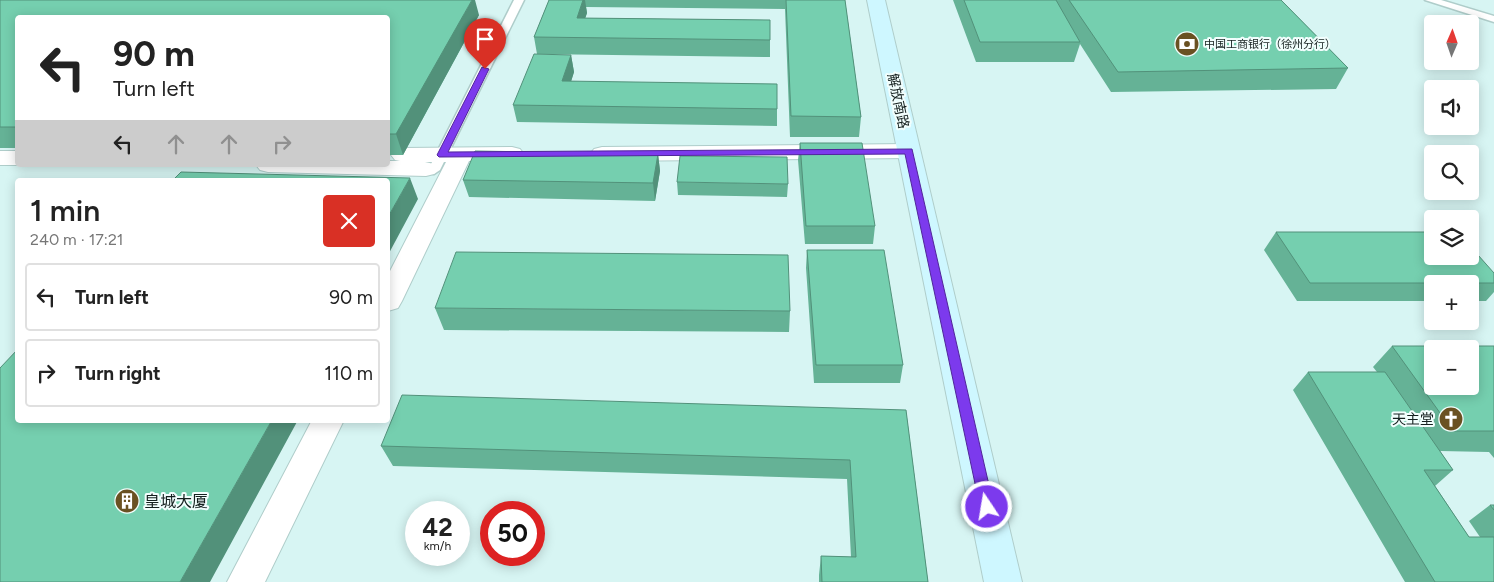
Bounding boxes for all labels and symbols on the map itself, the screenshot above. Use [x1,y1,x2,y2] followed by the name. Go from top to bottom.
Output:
[1424,15,1479,70] north arrow
[464,18,506,69] pin
[1174,31,1200,57] bank icon: 中国工商银行（徐州分行）
[1204,38,1336,51] place label: 中国工商银行（徐州分行）
[884,72,912,130] street label: 解放南路
[1438,406,1464,432] church icon: 天主堂
[1392,411,1434,428] place label: 天主堂
[960,480,1012,532] position arrow
[114,488,140,514] building icon: 皇城大厦
[144,492,208,511] place label: 皇城大厦
[480,501,545,566] speed limit sign: 50

